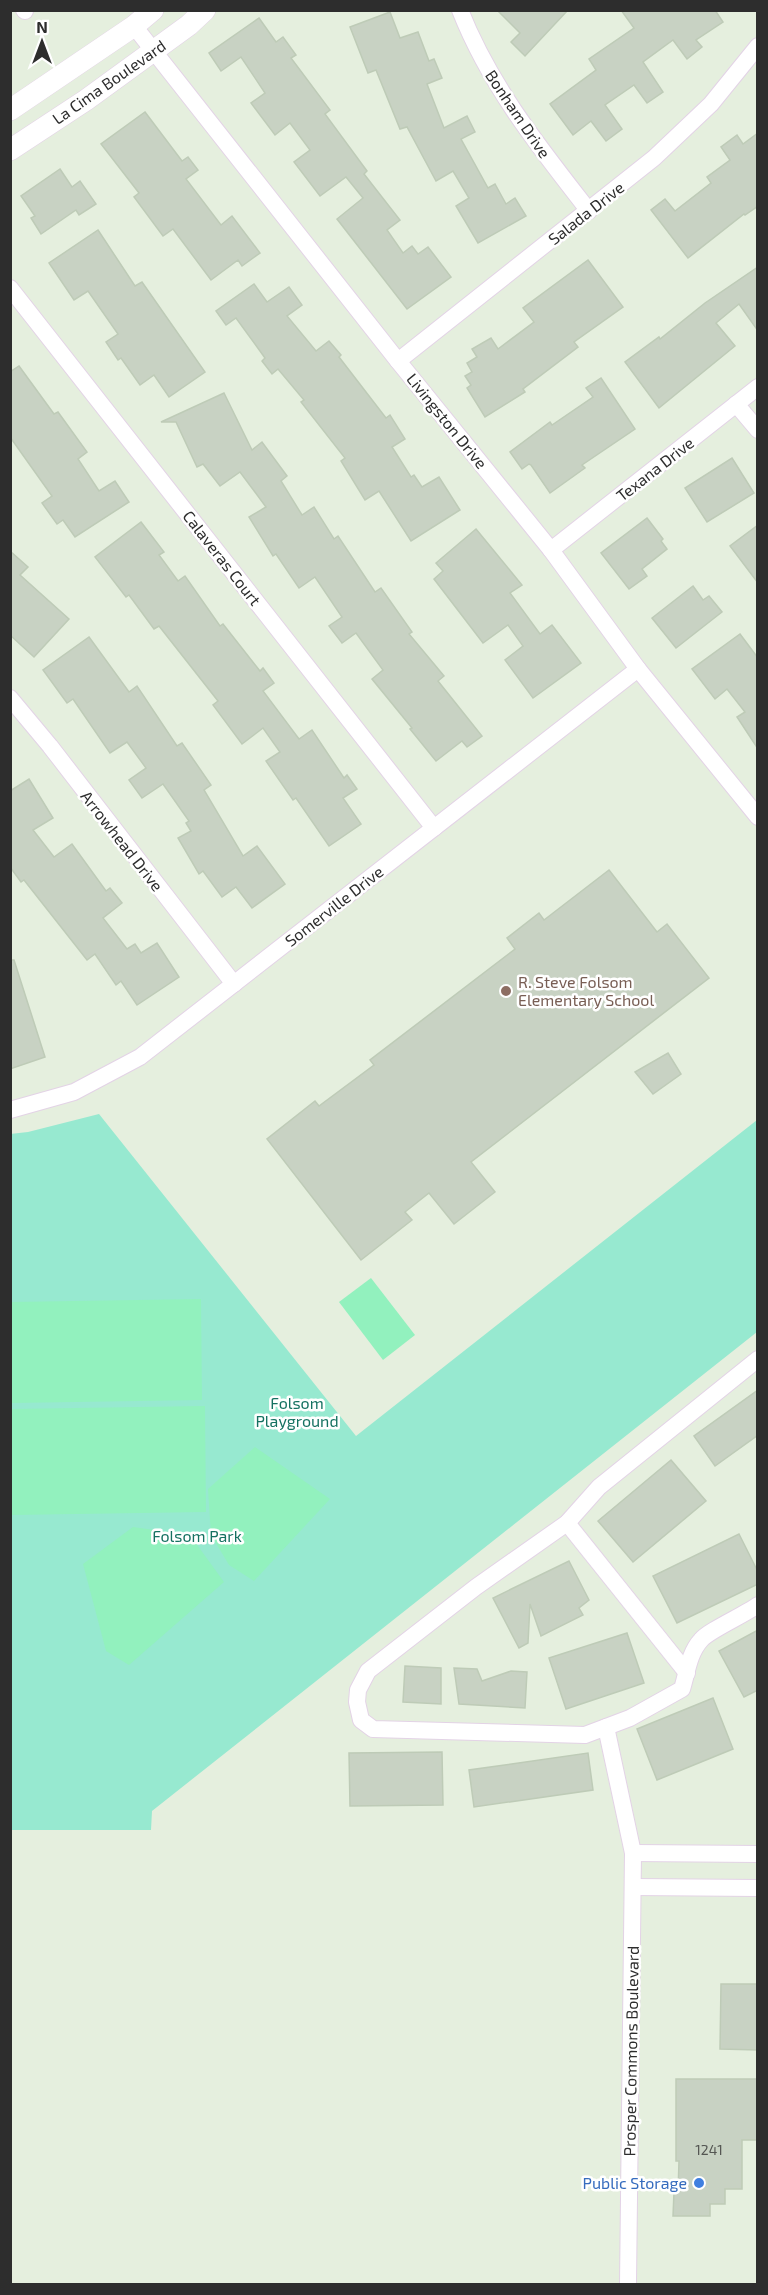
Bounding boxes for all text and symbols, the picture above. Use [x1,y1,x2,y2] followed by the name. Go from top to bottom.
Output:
[12,12,72,72] north arrow
[36,17,48,36] text: N
[48,35,169,128] street label: La Cima Boulevard
[482,66,555,161] street label: Bonham Drive
[544,177,627,248] street label: Salada Drive
[403,369,492,472] street label: Livingston Drive
[612,433,697,505] street label: Texana Drive
[179,506,265,609] street label: Calaveras Court
[77,787,167,895] street label: Arrowhead Drive
[281,861,387,950] street label: Somerville Drive
[518,972,654,1009] place label: R. Steve Folsom Elementary School
[499,984,513,998] marker: R. Steve Folsom Elementary School
[255,1393,339,1430] park label: Folsom Playground
[152,1526,242,1545] park label: Folsom Park
[619,1945,642,2157] street label: Prosper Commons Boulevard
[695,2141,723,2158] house number: 1241
[582,2173,687,2192] place label: Public Storage
[692,2176,706,2190] marker: Public Storage

